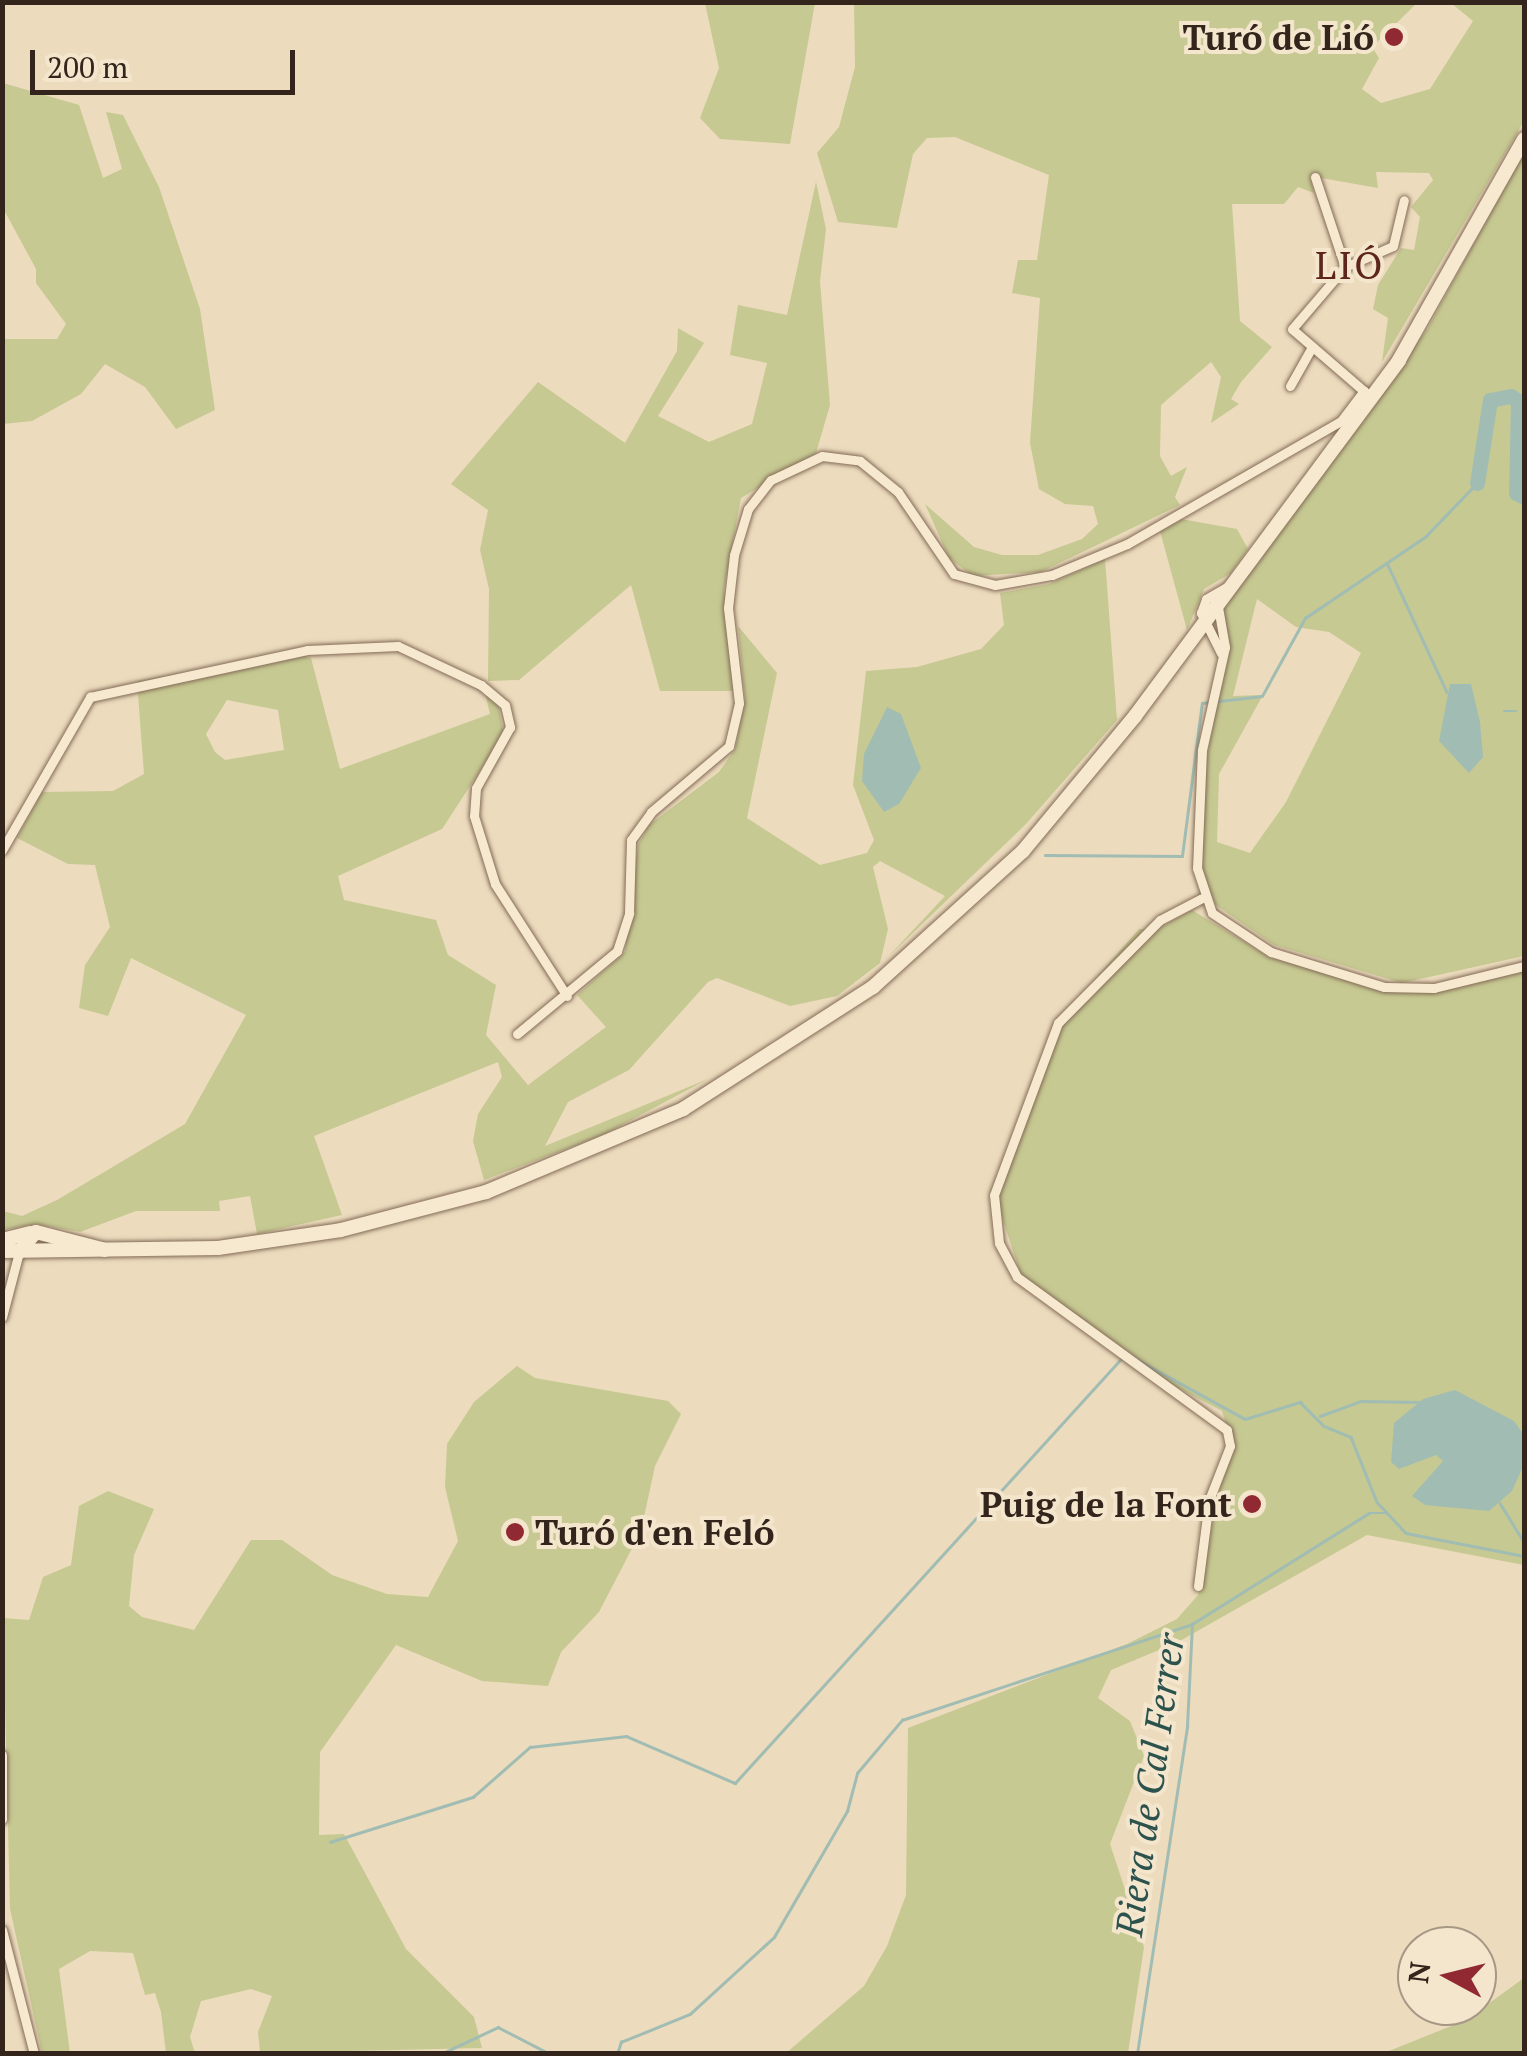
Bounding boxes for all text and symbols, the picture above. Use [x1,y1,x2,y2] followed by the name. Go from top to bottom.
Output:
[1183,16,1374,58] place label: Turó de Lió
[1383,26,1405,48] marker: Turó de Lió
[35,30,300,92] scale bar
[47,47,128,87] text: 200 m
[1315,243,1385,289] district label: LIÓ
[980,1483,1232,1525] place label: Puig de la Font
[1241,1493,1263,1515] marker: Puig de la Font
[535,1511,774,1553] place label: Turó d'en Feló
[504,1521,526,1543] marker: Turó d'en Feló
[1106,1631,1194,1939] water label: Riera de Cal Ferrer
[1397,1926,1497,2026] north arrow
[1399,1960,1438,1985] text: N

